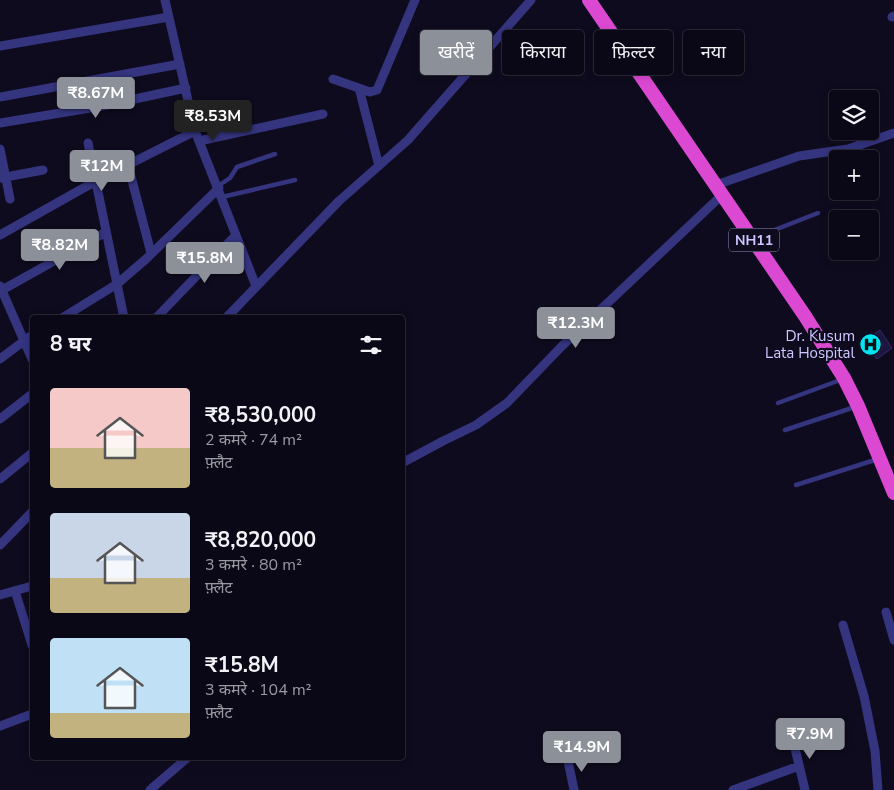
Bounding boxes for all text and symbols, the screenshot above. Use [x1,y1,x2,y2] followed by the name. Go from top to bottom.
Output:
[420,30,492,75] chip: खरीदें
[502,30,584,75] chip: किराया
[594,30,673,75] chip: फ़िल्टर
[683,30,744,75] chip: नया
[55,76,137,119] pin: ₹8.67M
[68,82,124,104] text: ₹8.67M
[829,90,879,260] map controls
[829,90,879,140] button: layers
[172,100,254,142] pin: ₹8.53M
[185,105,241,127] text: ₹8.53M
[72,150,132,192] pin: ₹12M
[829,150,879,200] button: +
[81,155,123,177] text: ₹12M
[829,210,879,260] button: −
[19,228,101,271] pin: ₹8.82M
[729,228,779,252] road number: NH11
[32,234,88,256] text: ₹8.82M
[164,242,246,284] pin: ₹15.8M
[177,247,233,269] text: ₹15.8M
[535,306,617,349] pin: ₹12.3M
[548,312,604,334] text: ₹12.3M
[765,326,856,363] place label: Dr. Kusum Lata Hospital
[50,330,91,358] text: 8 घर
[357,331,385,359] icon: filters
[859,333,883,357] hospital icon: Dr. Kusum Lata Hospital
[205,401,316,429] text: ₹8,530,000
[90,408,150,468] icon: home
[205,429,302,451] text: 2 कमरे · 74 m²
[205,452,233,474] text: फ़्लैट
[205,526,316,554] text: ₹8,820,000
[90,533,150,593] icon: home
[205,554,302,576] text: 3 कमरे · 80 m²
[205,577,233,599] text: फ़्लैट
[205,651,279,679] text: ₹15.8M
[90,658,150,718] icon: home
[205,679,312,701] text: 3 कमरे · 104 m²
[205,702,233,724] text: फ़्लैट
[775,718,845,760] pin: ₹7.9M
[787,723,833,745] text: ₹7.9M
[541,730,623,773] pin: ₹14.9M
[554,736,610,758] text: ₹14.9M

